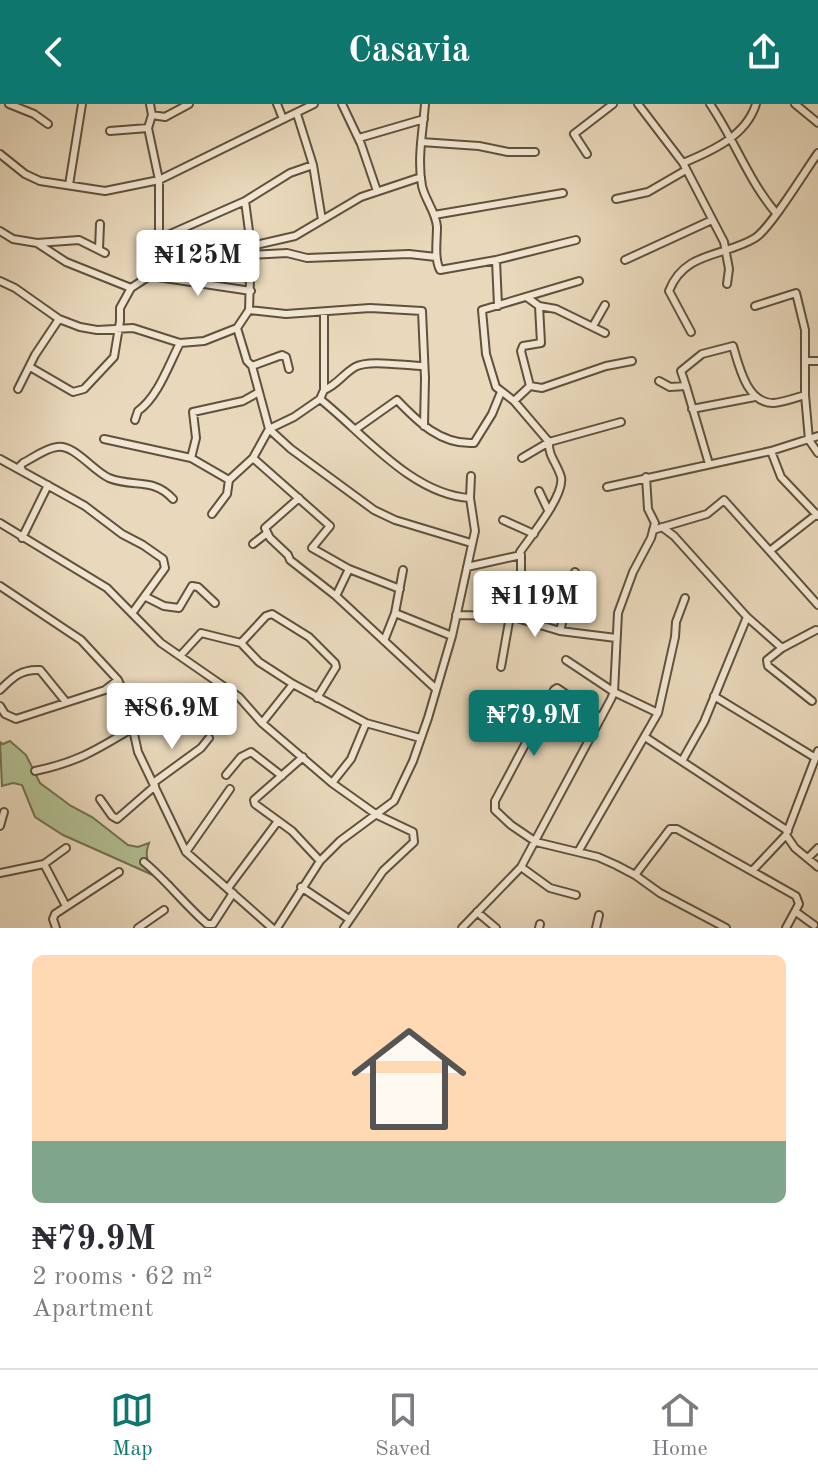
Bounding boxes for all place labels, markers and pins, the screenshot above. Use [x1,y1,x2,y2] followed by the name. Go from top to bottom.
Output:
[142,230,254,298] pin: ₦125M
[479,571,591,639] pin: ₦119M
[107,683,237,751] pin: ₦86.9M
[469,690,599,758] pin: ₦79.9M

